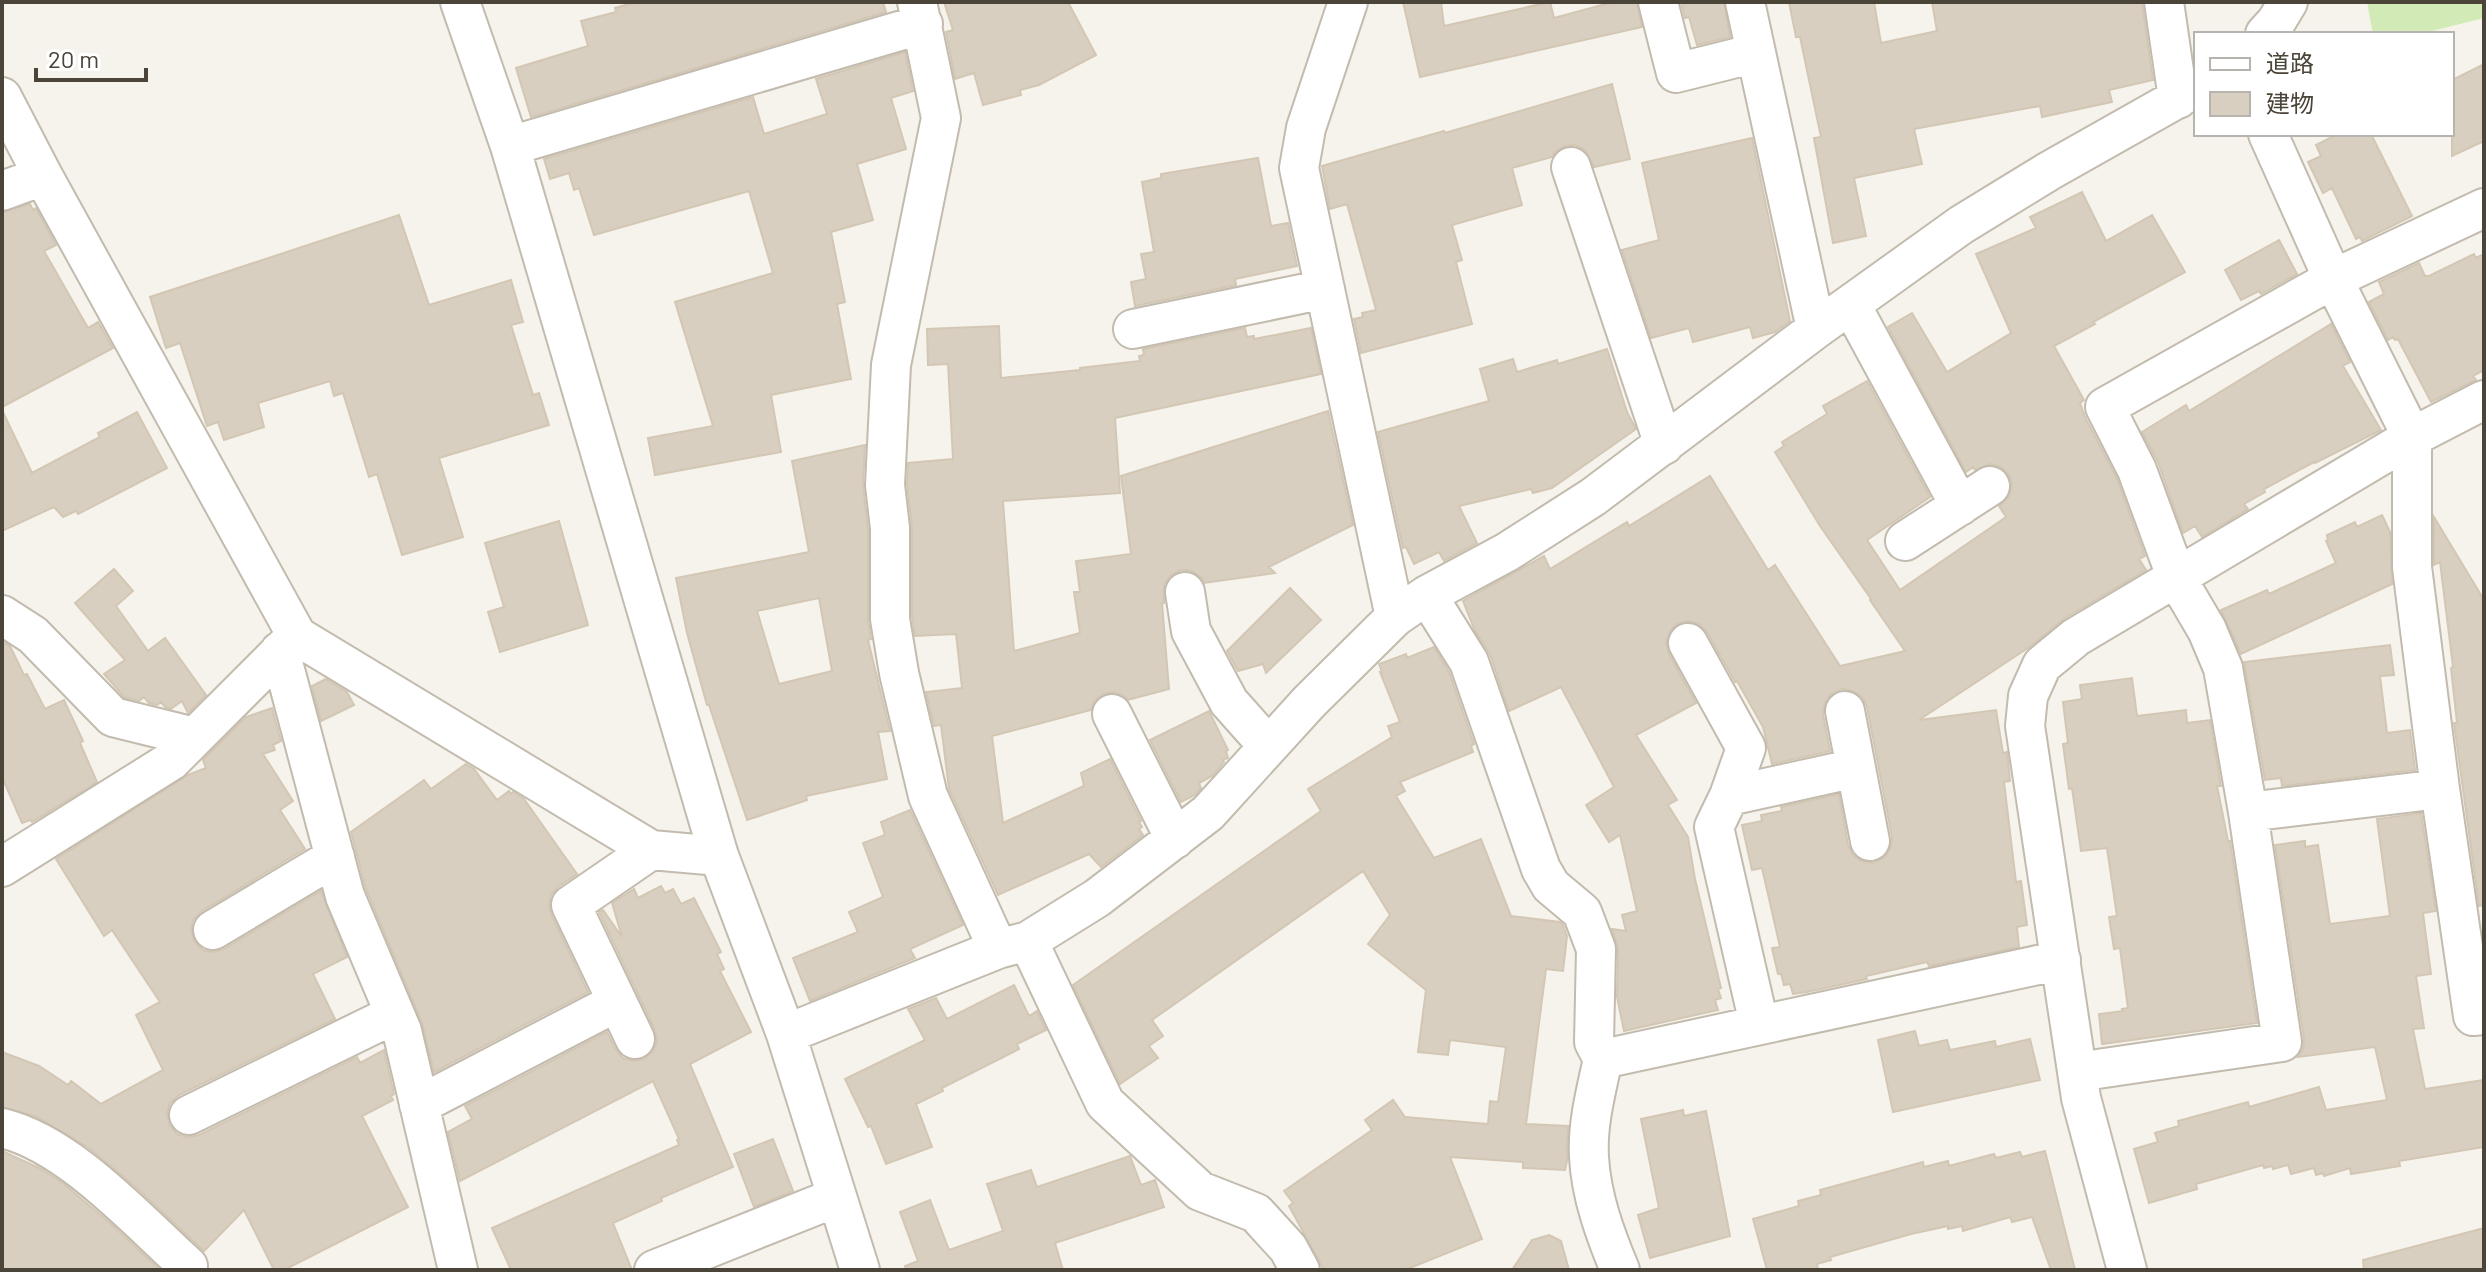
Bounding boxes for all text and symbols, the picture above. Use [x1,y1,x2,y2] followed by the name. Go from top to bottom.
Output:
[36,32,146,82] scale bar
[2194,32,2454,136] legend
[48,44,99,73] text: 20 m
[2266,48,2314,77] text: 道路
[2266,88,2314,117] text: 建物

